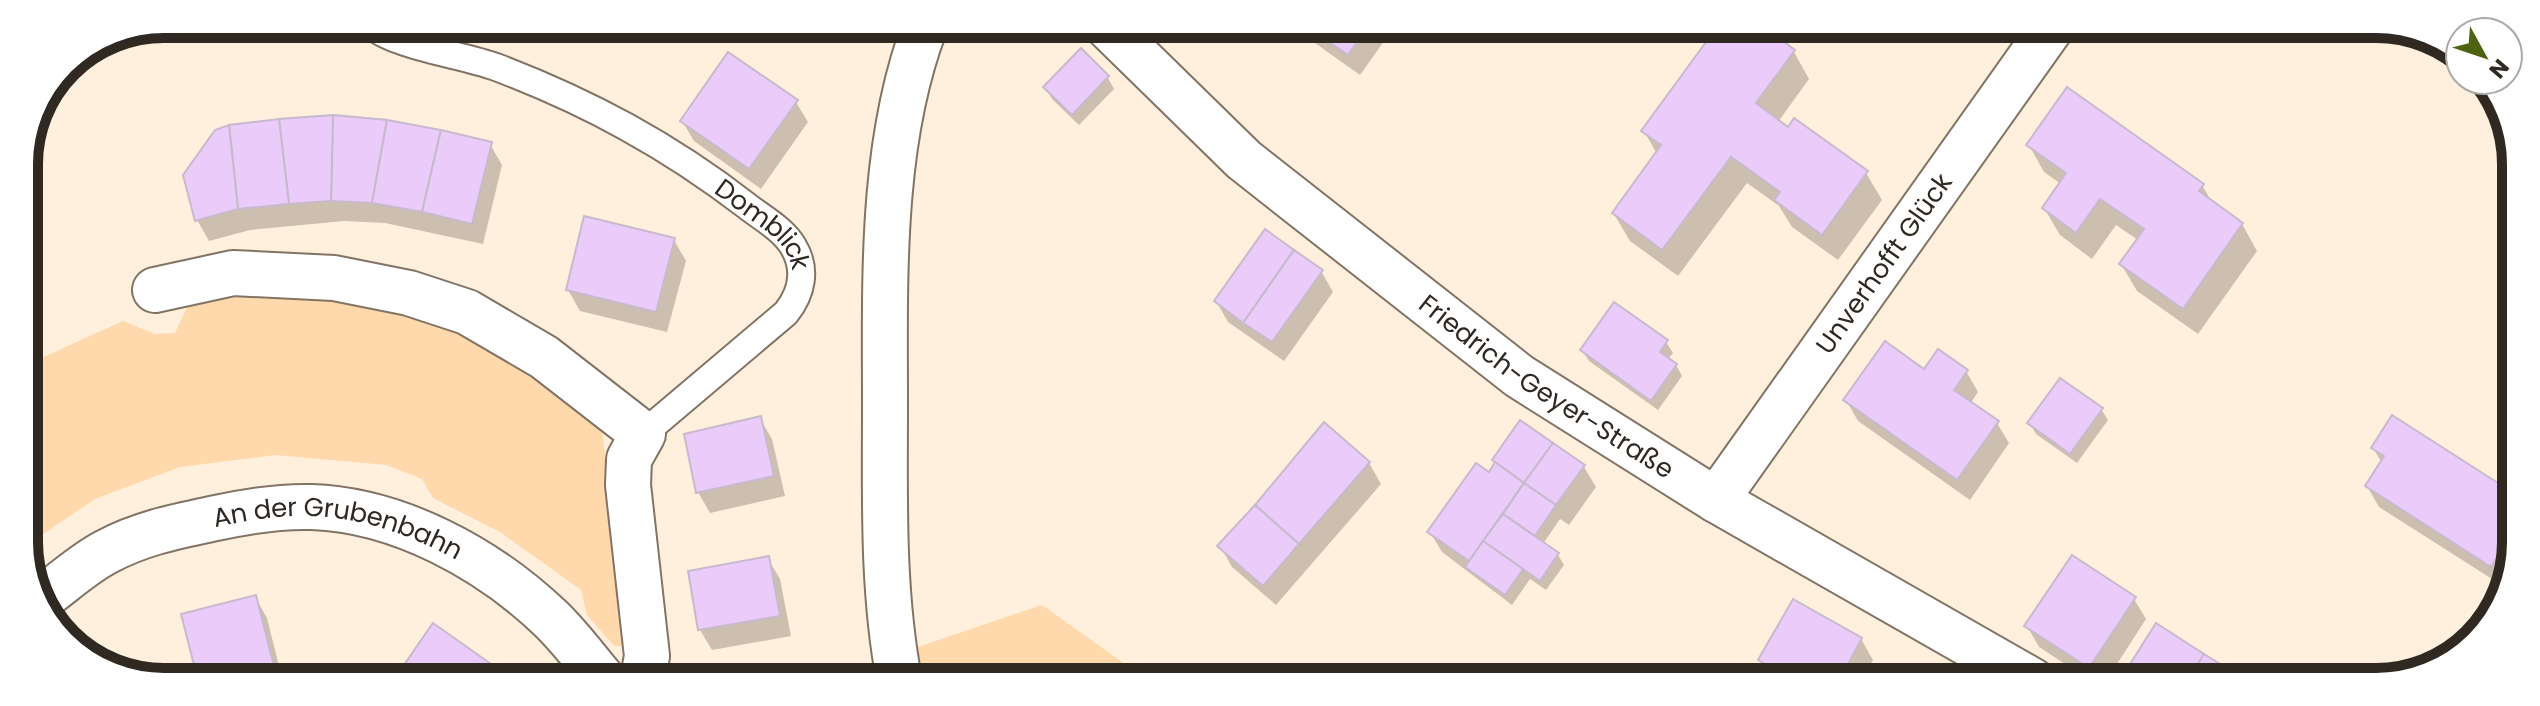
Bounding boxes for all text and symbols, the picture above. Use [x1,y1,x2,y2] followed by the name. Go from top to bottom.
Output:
[2444,16,2524,96] north arrow
[2482,52,2516,85] text: N
[1807,165,1961,361] street label: Unverhofft Glück
[708,170,819,274] street label: Domblick
[1411,286,1681,487] street label: Friedrich-Geyer-Straße
[209,489,469,568] street label: An der Grubenbahn

